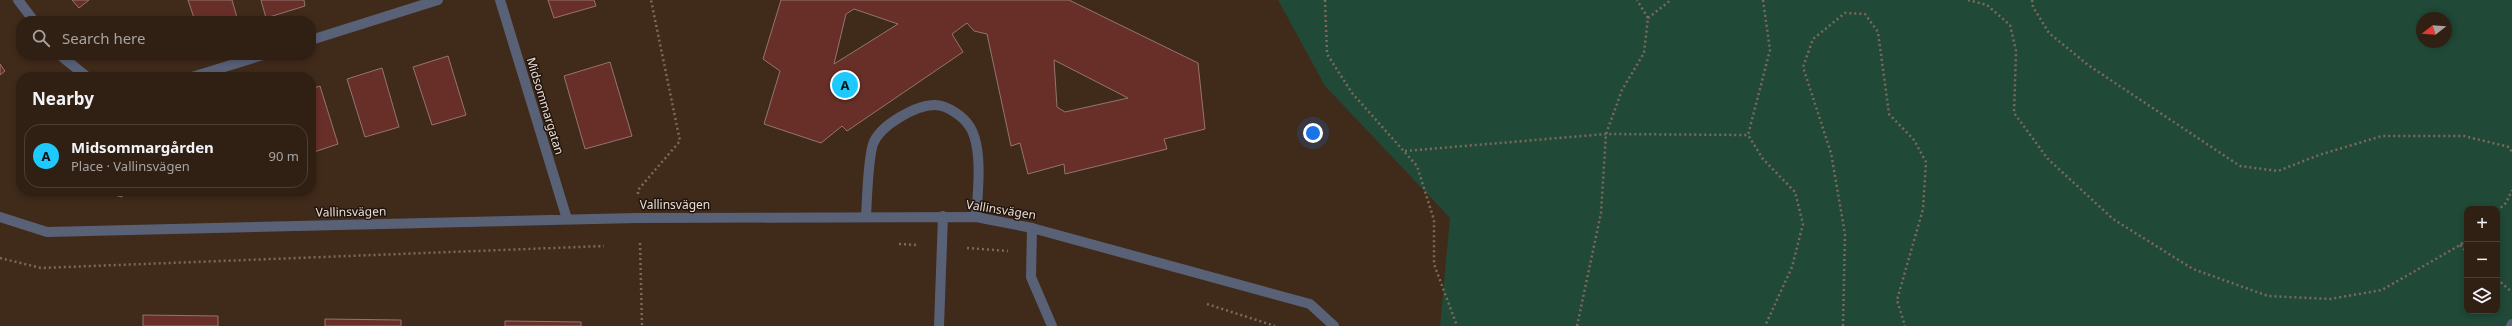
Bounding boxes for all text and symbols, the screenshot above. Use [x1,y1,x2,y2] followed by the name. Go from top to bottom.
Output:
[2416,12,2452,48] north arrow
[16,16,316,60] search box
[30,27,52,49] icon: search
[62,28,145,48] text: Search here
[523,55,568,157] street label: Midsommargatan
[832,70,858,100] pin: A
[32,87,94,110] text: Nearby
[1303,123,1323,143] your location
[71,137,214,157] text: Midsommargården
[42,147,51,165] text: A
[269,147,299,165] text: 90 m
[71,157,190,175] text: Place · Vallinsvägen
[640,196,710,213] street label: Vallinsvägen
[965,196,1037,223] street label: Vallinsvägen
[316,202,386,221] street label: Vallinsvägen
[2464,206,2500,314] map controls
[2464,206,2500,242] button: +
[2464,242,2500,278] button: −
[2464,278,2500,314] button: layers

